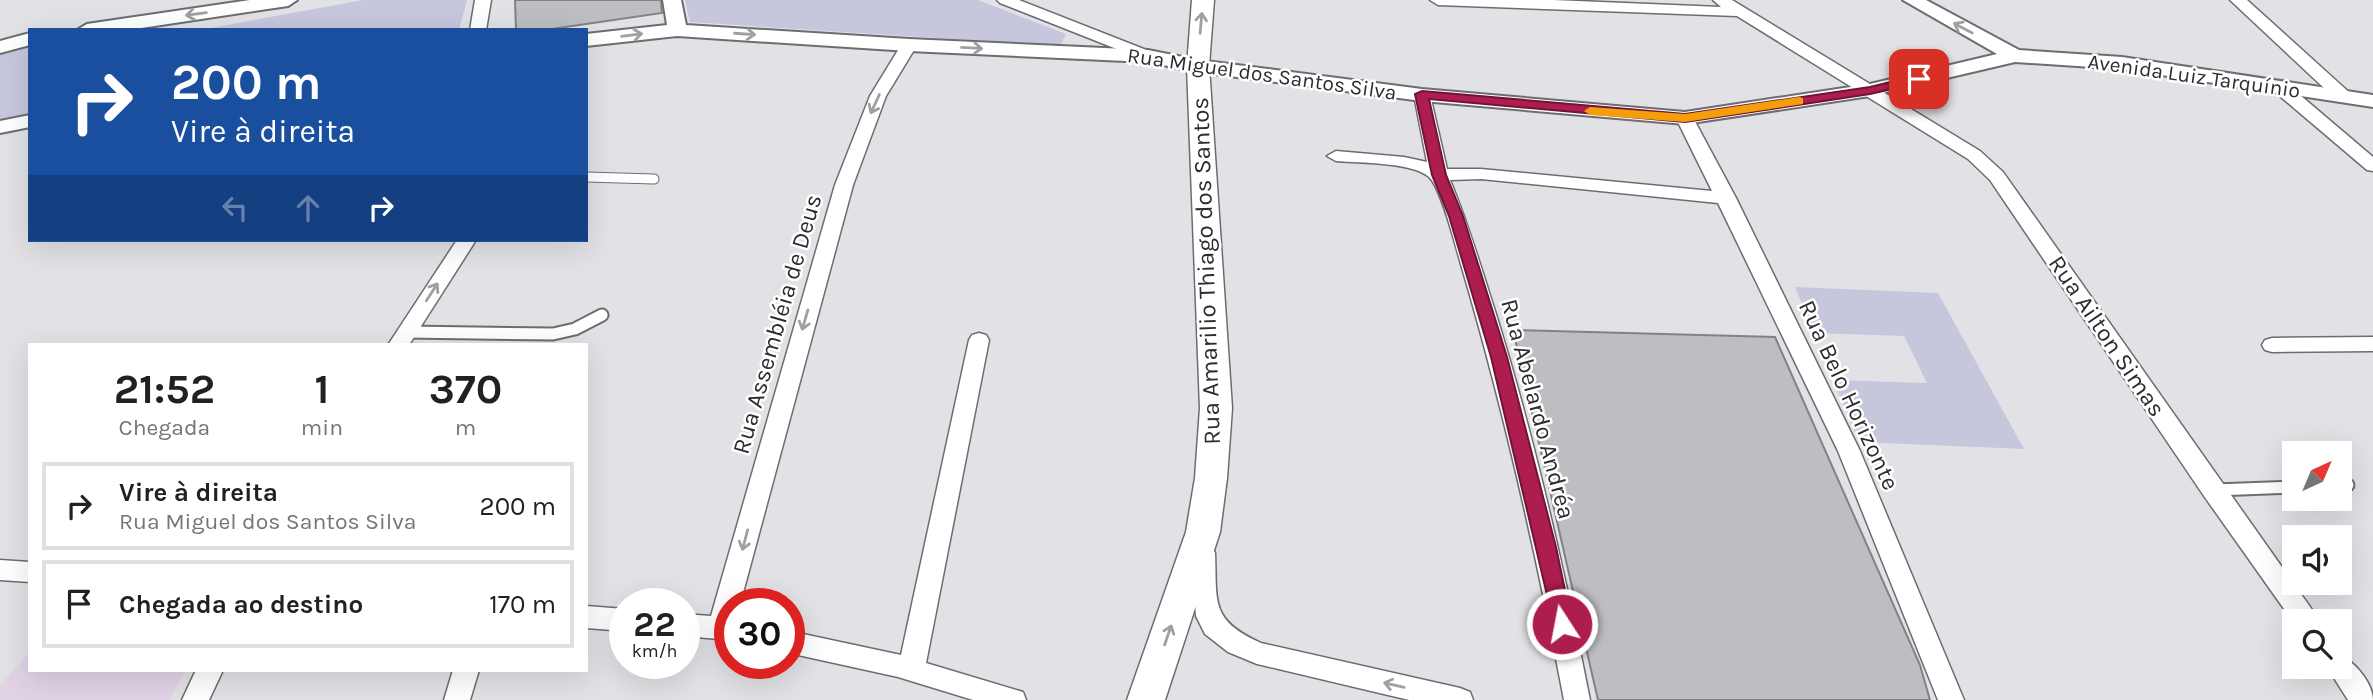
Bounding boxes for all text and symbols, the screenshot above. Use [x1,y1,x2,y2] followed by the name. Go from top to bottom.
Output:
[185,8,208,21] one-way arrow
[1195,12,1208,35] one-way arrow
[1954,21,1974,35] one-way arrow
[620,28,642,41] one-way arrow
[733,28,756,41] one-way arrow
[960,41,983,54] one-way arrow
[1126,43,1398,105] street label: Rua Miguel dos Santos Silva
[1889,49,1949,109] pin
[2086,49,2302,103] street label: Avenida Luiz Tarquínio
[171,54,322,111] text: 200 m
[56,56,147,147] icon: right
[1900,60,1938,98] icon: arrive
[868,93,881,114] one-way arrow
[1186,97,1226,445] street label: Rua Amarilio Thiago dos Santos
[171,113,355,150] text: Vire à direita
[216,189,254,227] icon: left
[289,189,327,227] icon: ahead
[362,189,400,227] icon: right
[726,191,828,457] street label: Rua Assembléia de Deus
[2043,250,2171,422] street label: Rua Ailton Simas
[425,283,439,302] one-way arrow
[1495,296,1581,522] street label: Rua Abelardo Andréa
[1793,296,1905,494] street label: Rua Belo Horizonte
[797,309,810,331] one-way arrow
[114,364,215,414] text: 21:52
[314,364,329,414] text: 1
[429,364,502,414] text: 370
[119,414,210,441] text: Chegada
[301,414,343,441] text: min
[455,414,476,441] text: m
[2282,441,2352,511] north arrow
[2282,441,2352,679] map controls
[119,477,278,508] text: Vire à direita
[60,487,98,525] icon: right
[480,491,556,522] text: 200 m
[119,508,416,535] text: Rua Miguel dos Santos Silva
[2282,525,2352,595] button: sound
[737,528,750,550] one-way arrow
[60,585,98,623] icon: arrive
[1525,587,1599,661] position arrow
[714,588,805,679] speed limit sign: 30
[119,589,363,620] text: Chegada ao destino
[489,589,556,620] text: 170 m
[633,604,676,645] text: 22
[2282,609,2352,679] button: search
[1163,625,1175,647] one-way arrow
[632,640,677,662] text: km/h
[1383,677,1406,691] one-way arrow

